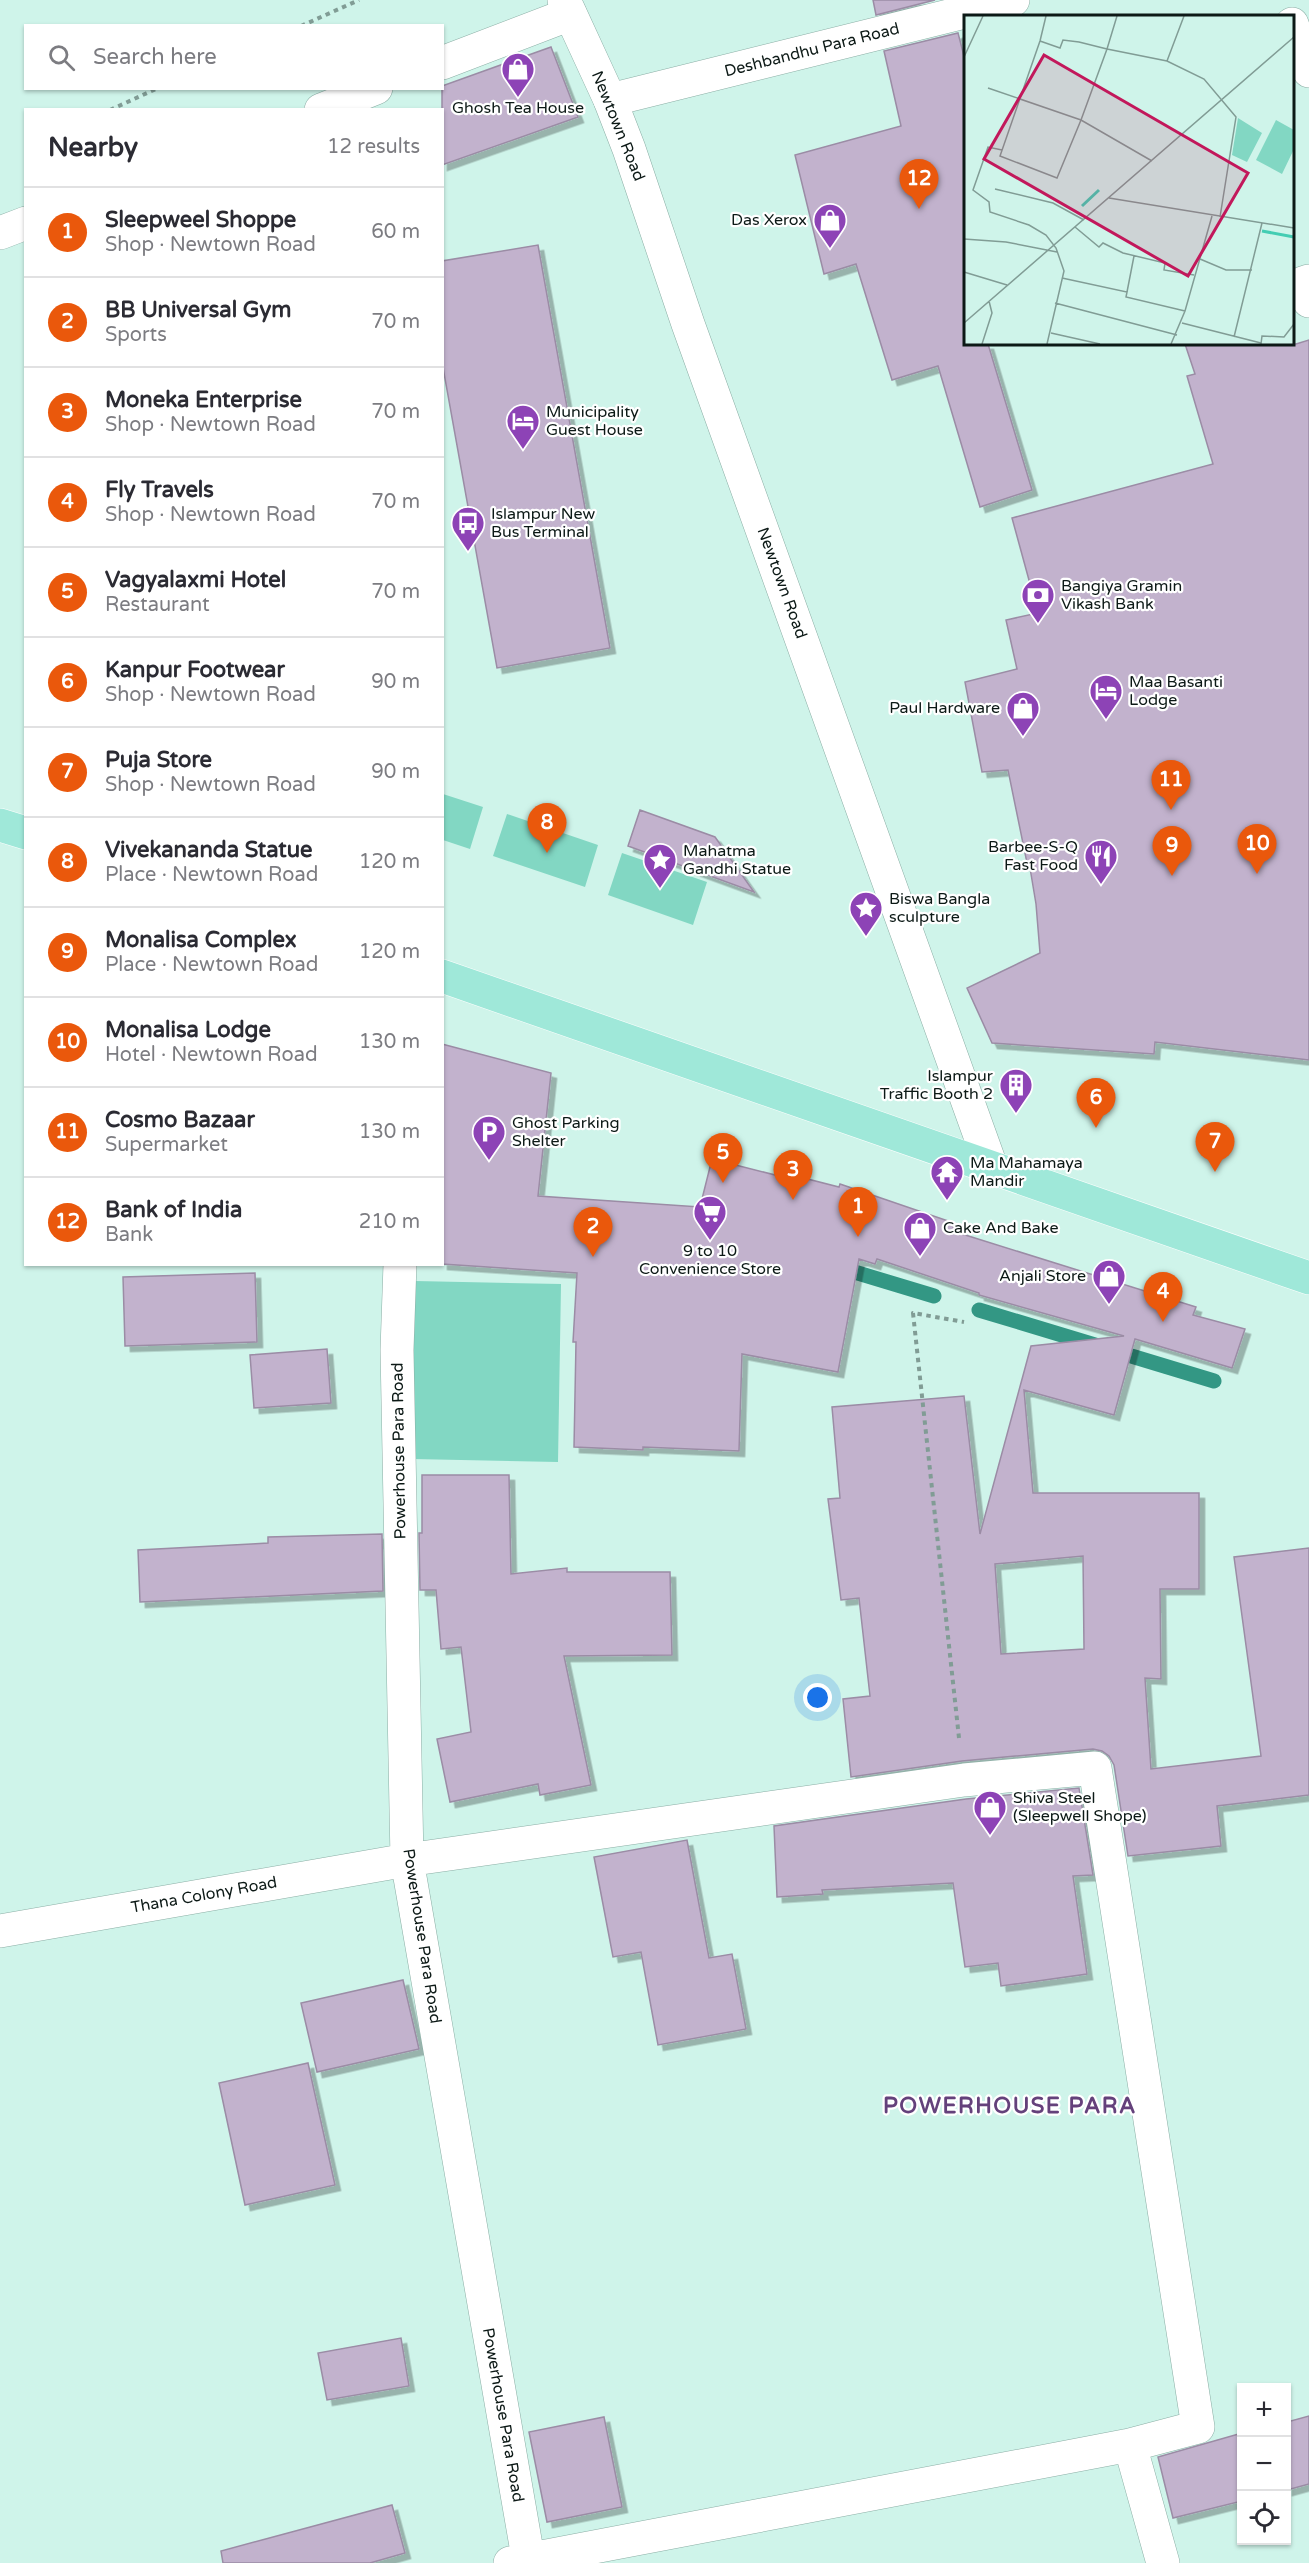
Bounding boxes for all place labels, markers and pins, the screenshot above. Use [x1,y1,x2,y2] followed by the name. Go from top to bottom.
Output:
[500,51,536,98] shop icon: Ghosh Tea House
[452,98,584,118] place label: Ghosh Tea House
[900,160,938,209] pin: 12
[812,202,848,249] shop icon: Das Xerox
[731,210,807,230] place label: Das Xerox
[546,402,643,440] place label: Municipality Guest House
[505,403,541,450] hotel icon: Municipality Guest House
[491,504,595,542] place label: Islampur New Bus Terminal
[450,505,486,552] bus stop icon: Islampur New Bus Terminal
[1061,576,1182,614] place label: Bangiya Gramin Vikash Bank
[1020,577,1056,624] bank icon: Bangiya Gramin Vikash Bank
[1129,672,1223,710] place label: Maa Basanti Lodge
[1088,673,1124,720] hotel icon: Maa Basanti Lodge
[1005,690,1041,737] shop icon: Paul Hardware
[889,698,1000,718] place label: Paul Hardware
[1152,760,1190,810] pin: 11
[528,804,566,853] pin: 8
[1238,824,1276,874] pin: 10
[1152,826,1192,876] pin: 9
[988,837,1078,875] place label: Barbee-S-Q Fast Food
[1083,838,1119,885] restaurant icon: Barbee-S-Q Fast Food
[683,841,791,879] place label: Mahatma Gandhi Statue
[642,842,678,889] place icon: Mahatma Gandhi Statue
[889,889,990,927] place label: Biswa Bangla sculpture
[848,890,884,937] place icon: Biswa Bangla sculpture
[880,1066,994,1104] place label: Islampur Traffic Booth 2
[998,1067,1034,1114] building icon: Islampur Traffic Booth 2
[1076,1078,1116,1128] pin: 6
[512,1113,619,1151] place label: Ghost Parking Shelter
[471,1114,507,1161] parking icon: Ghost Parking Shelter
[1196,1122,1234,1172] pin: 7
[704,1134,742,1183] pin: 5
[774,1150,812,1200] pin: 3
[970,1153,1083,1191] place label: Ma Mahamaya Mandir
[929,1154,965,1201] temple icon: Ma Mahamaya Mandir
[838,1188,878,1237] pin: 1
[692,1194,728,1241] supermarket icon: 9 to 10 Convenience Store
[574,1208,612,1257] pin: 2
[902,1210,938,1257] shop icon: Cake And Bake
[943,1218,1058,1238] place label: Cake And Bake
[639,1241,781,1279] place label: 9 to 10 Convenience Store
[1091,1258,1127,1305] shop icon: Anjali Store
[999,1266,1086,1286] place label: Anjali Store
[1144,1272,1182,1322] pin: 4
[1013,1788,1147,1826] place label: Shiva Steel (Sleepwell Shope)
[972,1789,1008,1836] shop icon: Shiva Steel (Sleepwell Shope)

